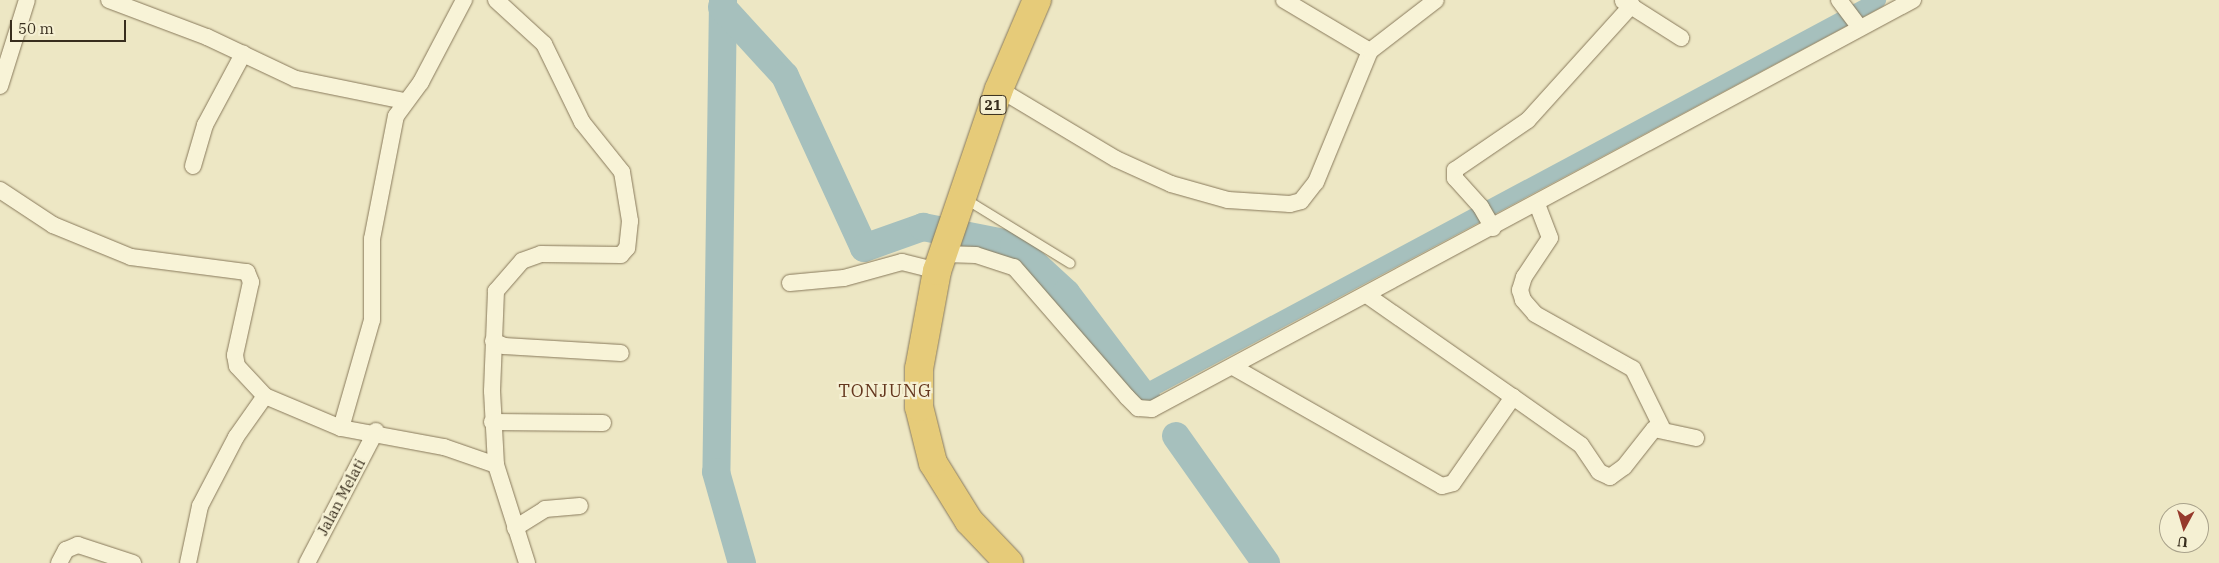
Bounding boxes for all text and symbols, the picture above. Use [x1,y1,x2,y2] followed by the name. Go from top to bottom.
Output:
[12,10,129,42] scale bar
[18,19,54,38] text: 50 m
[979,94,1007,116] road number: 21
[837,380,933,402] district label: TONJUNG
[313,456,369,538] street label: Jalan Melati
[2159,503,2209,553] north arrow
[2176,532,2189,551] text: U

